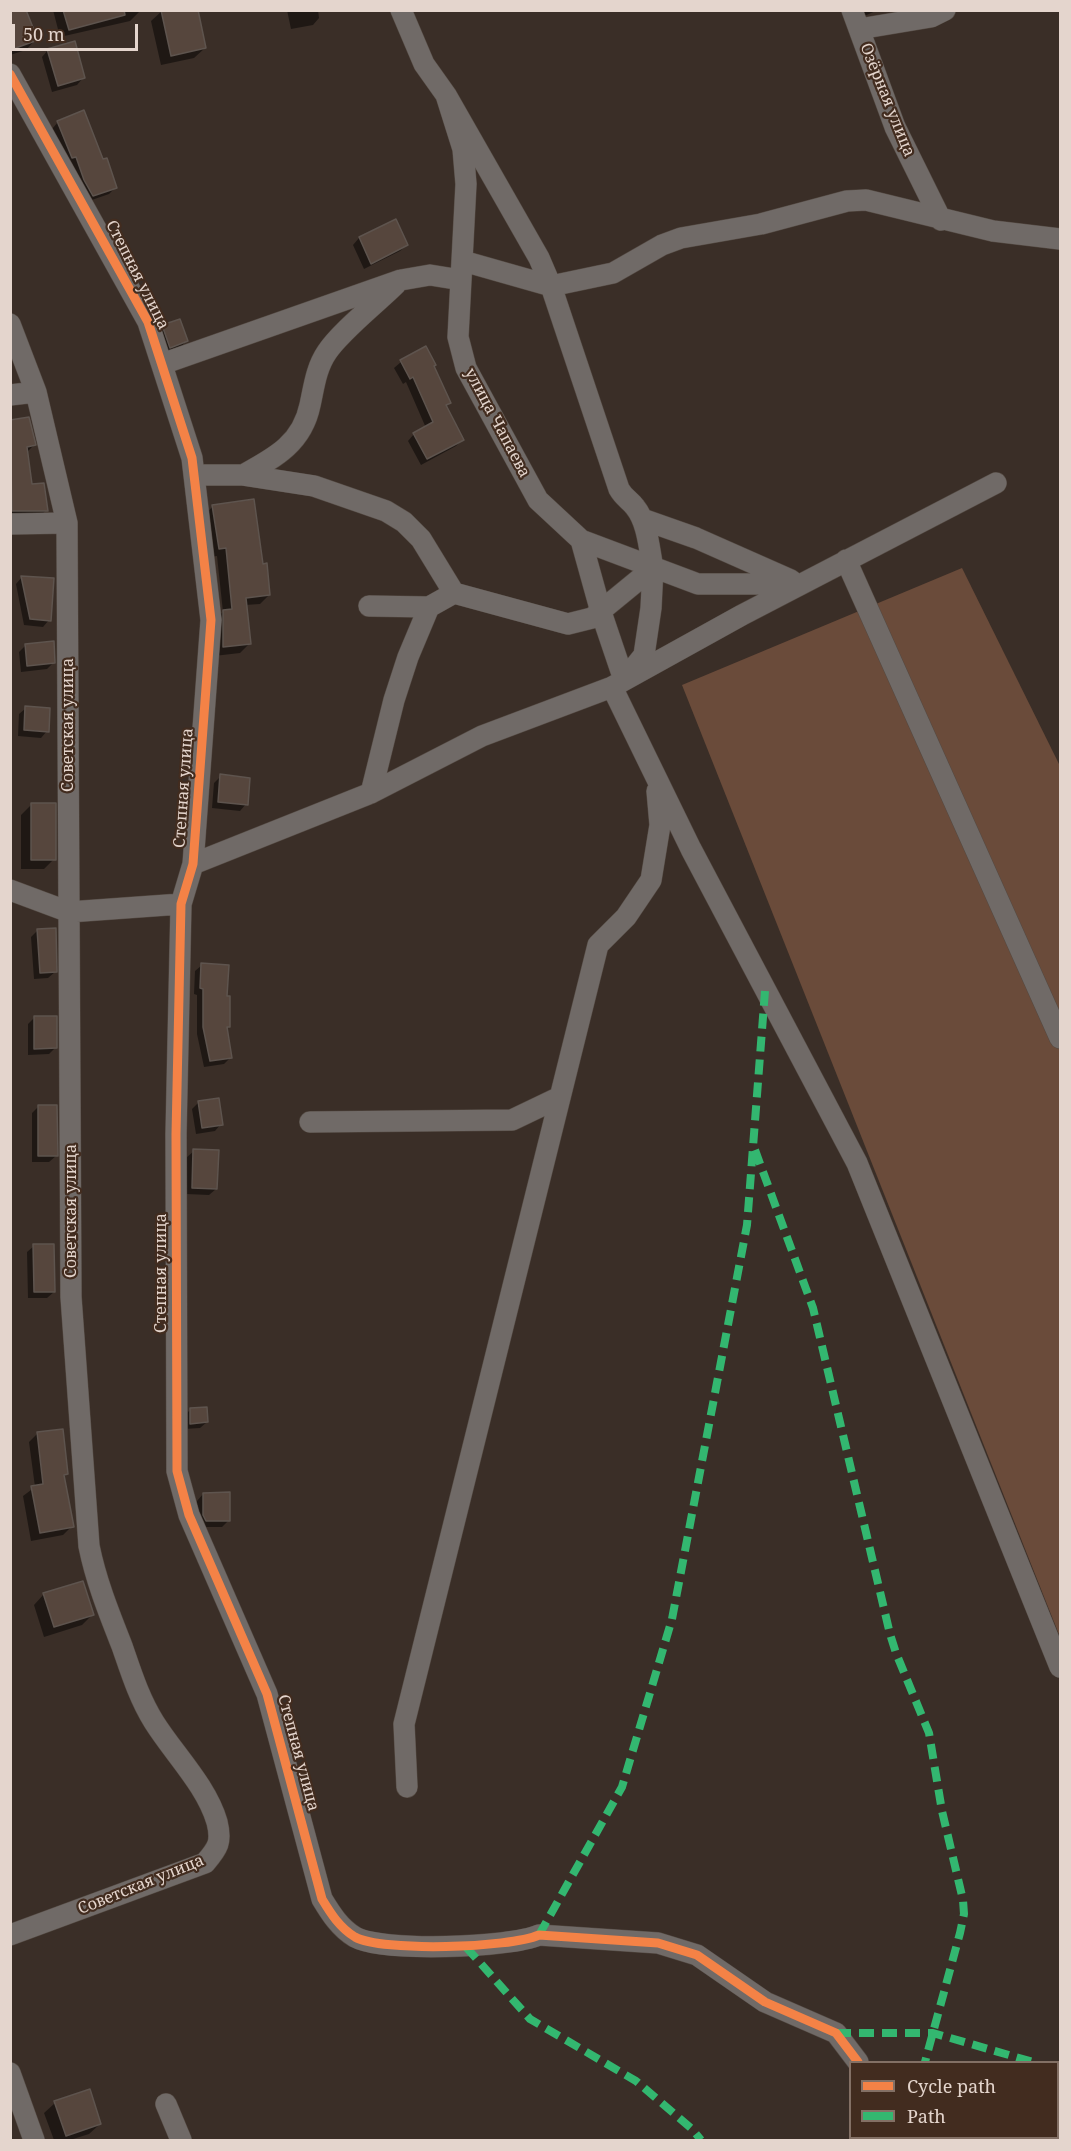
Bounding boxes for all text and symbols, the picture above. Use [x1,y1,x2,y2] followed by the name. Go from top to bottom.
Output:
[15,12,141,50] scale bar
[23,22,65,46] text: 50 m
[855,40,919,160] street label: Озёрная улица
[101,217,173,333] street label: Степная улица
[460,365,534,481] street label: улица Чапаева
[58,658,78,792] street label: Советская улица
[170,728,198,848] street label: Степная улица
[61,1144,81,1278] street label: Советская улица
[151,1213,171,1333] street label: Степная улица
[273,1693,323,1813] street label: Степная улица
[75,1851,207,1919] street label: Советская улица
[849,2061,1059,2139] legend
[907,2074,996,2098] text: Cycle path
[907,2104,946,2128] text: Path

